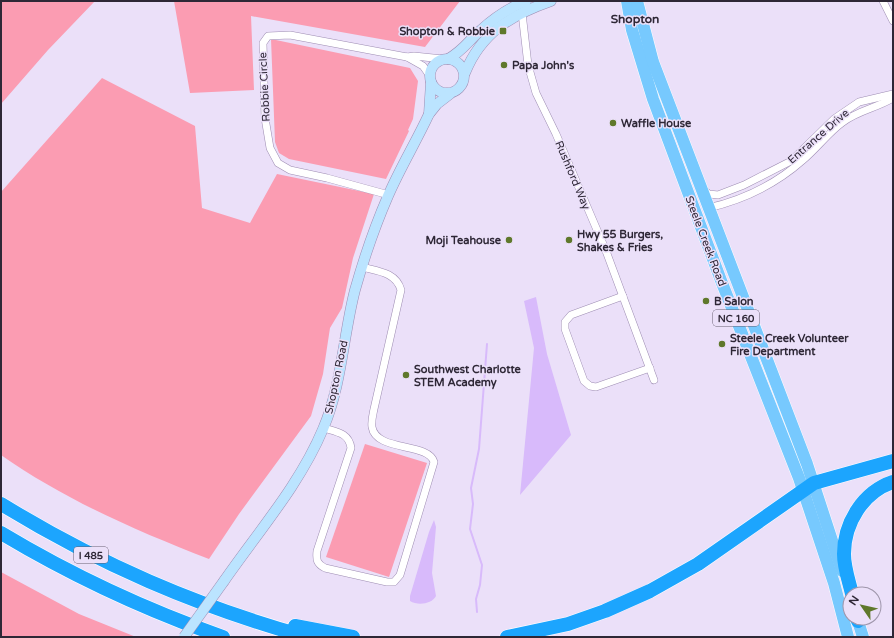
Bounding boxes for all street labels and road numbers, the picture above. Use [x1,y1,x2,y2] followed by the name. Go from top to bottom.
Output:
[256,52,273,122] street label: Robbie Circle
[785,106,852,166] street label: Entrance Drive
[552,139,593,212] street label: Rushford Way
[682,194,729,288] street label: Steele Creek Road
[713,310,759,326] road number: NC 160
[322,339,351,415] street label: Shopton Road
[74,547,108,563] road number: I 485

